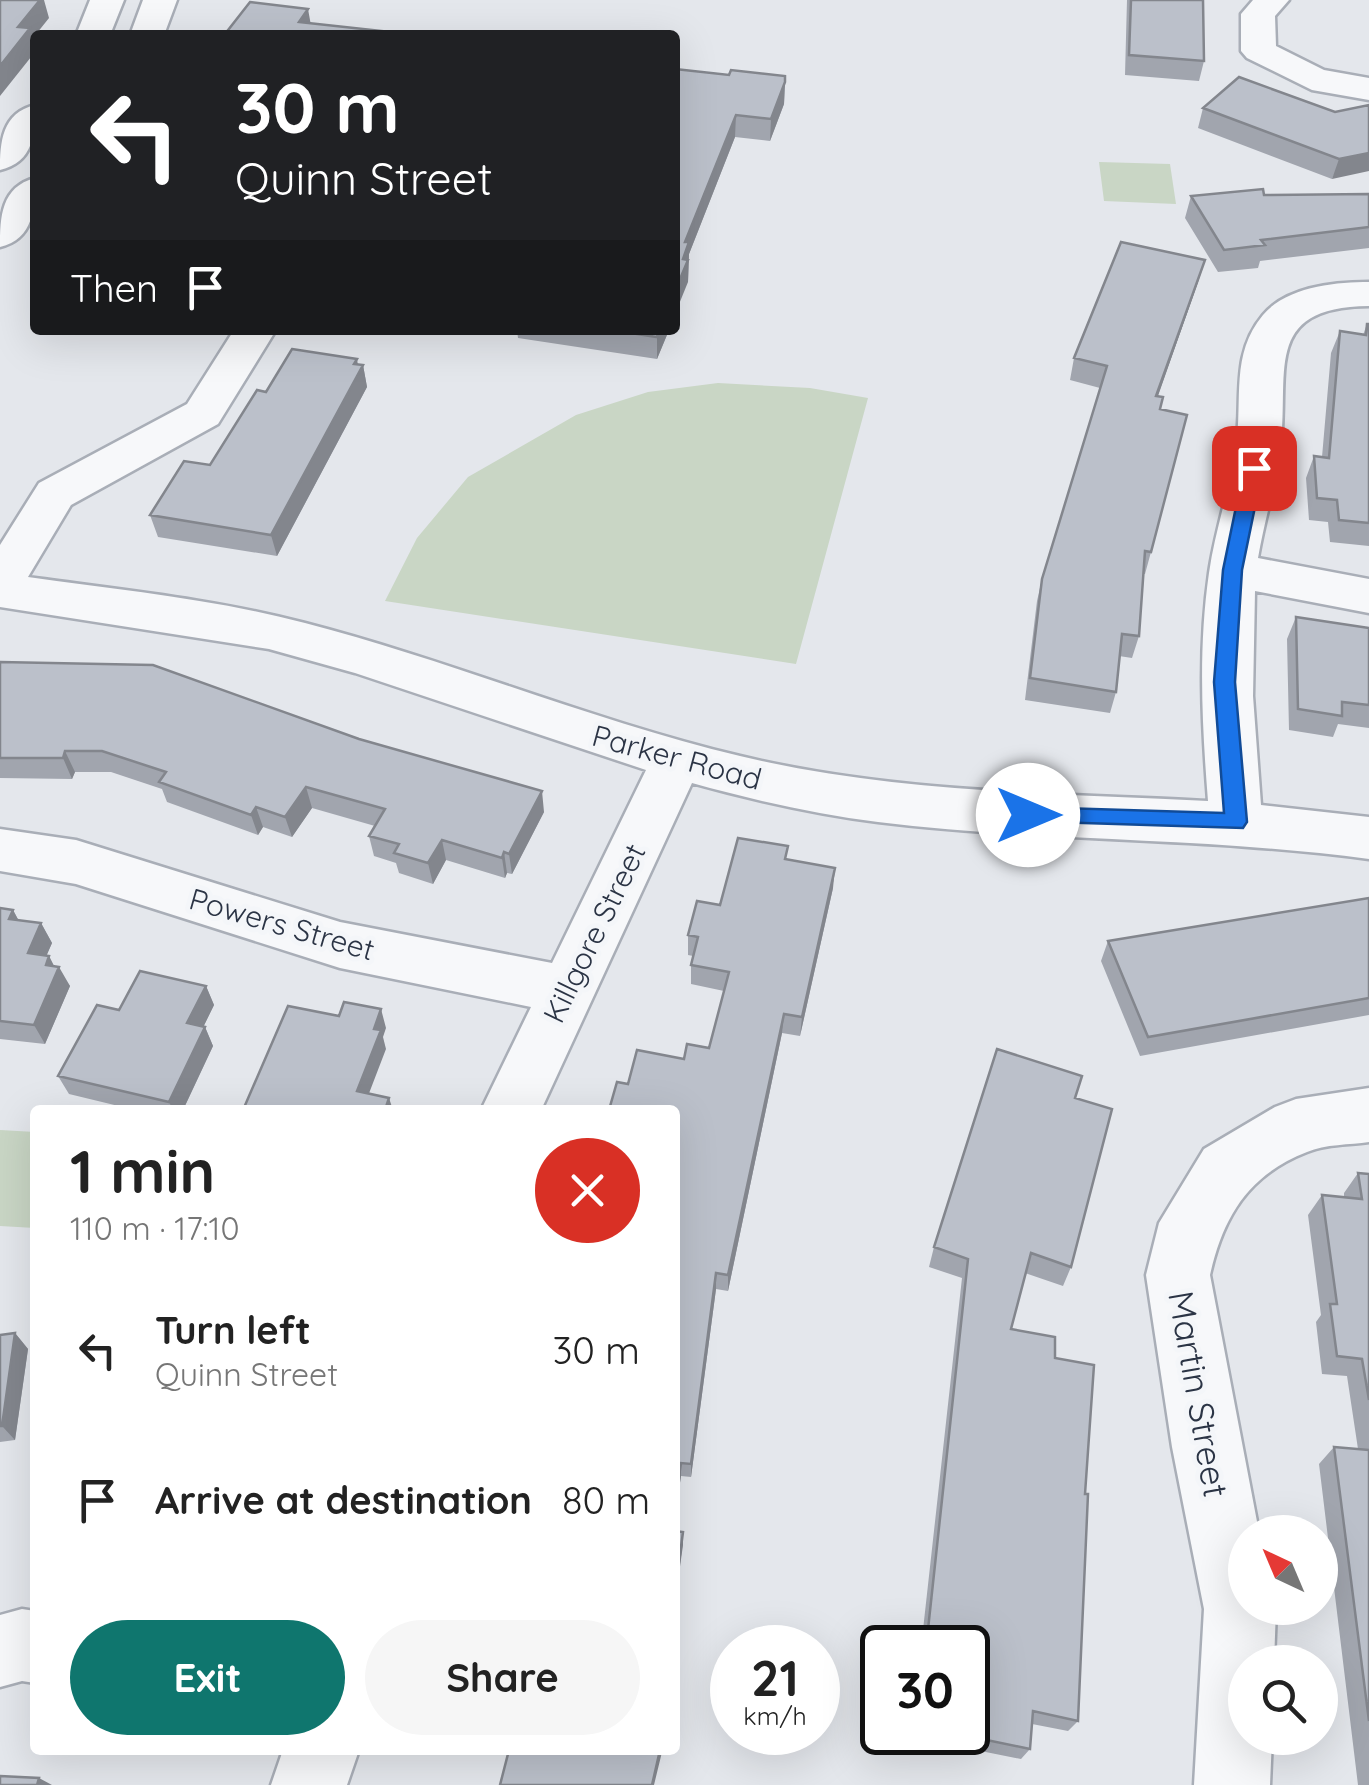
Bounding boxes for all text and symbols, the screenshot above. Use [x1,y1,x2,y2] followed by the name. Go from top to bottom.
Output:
[235,63,400,151] text: 30 m
[70,70,200,200] icon: left
[235,150,492,206] text: Quinn Street
[178,260,233,315] icon: arrive
[70,264,158,312] text: Then
[1212,426,1297,511] pin
[1227,441,1282,496] icon: arrive
[588,716,766,798] street label: Parker Road
[976,763,1080,867] position arrow
[534,837,654,1029] street label: Killgore Street
[185,879,379,969] street label: Powers Street
[70,1133,215,1208] text: 1 min
[535,1138,640,1243] button: close
[70,1208,239,1248] text: 110 m · 17:10
[1159,1288,1239,1500] street label: Martin Street
[155,1306,311,1354] text: Turn left
[70,1323,125,1378] icon: left
[552,1326,640,1374] text: 30 m
[155,1354,338,1394] text: Quinn Street
[70,1473,125,1528] icon: arrive
[155,1476,532,1524] text: Arrive at destination
[562,1476,650,1524] text: 80 m
[1228,1515,1338,1625] north arrow
[1228,1515,1338,1755] map controls
[70,1620,345,1735] button: Exit
[365,1620,640,1735] button: Share
[860,1625,990,1755] speed limit sign: 30
[1228,1645,1338,1755] button: search
[751,1646,799,1709] text: 21
[743,1700,807,1731] text: km/h

